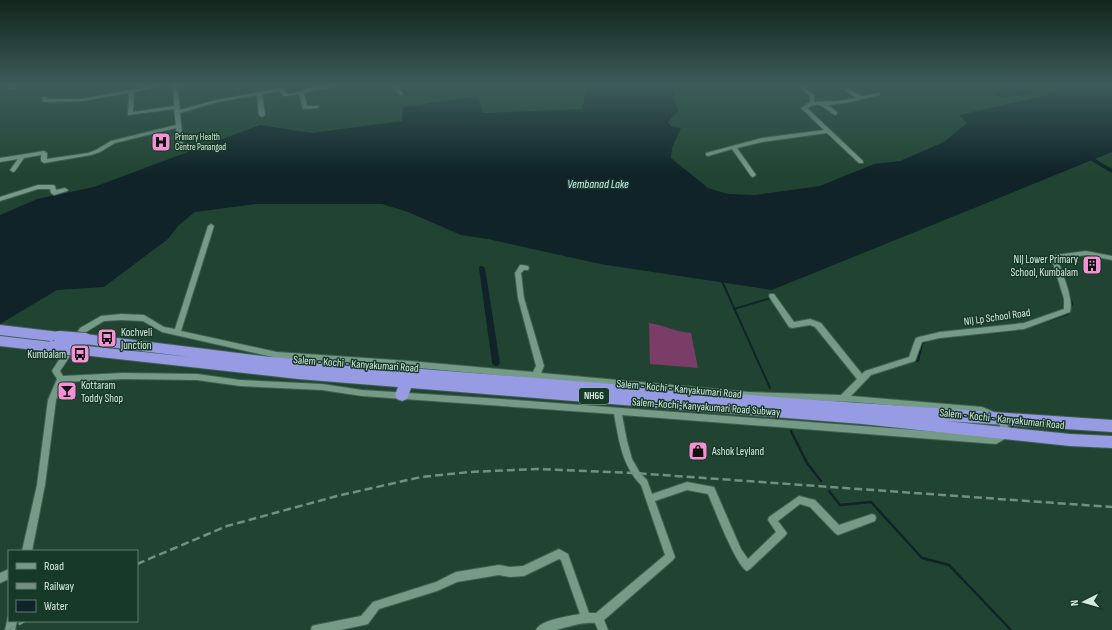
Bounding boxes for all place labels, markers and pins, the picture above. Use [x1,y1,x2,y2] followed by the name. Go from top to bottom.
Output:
[150,131,172,153] hospital icon: Primary Health Centre Panangad
[175,132,226,153] place label: Primary Health Centre Panangad
[1011,253,1079,279] place label: NIJ Lower Primary School, Kumbalam
[1081,254,1103,276] building icon: NIJ Lower Primary School, Kumbalam
[120,326,152,352] place label: Kochveli Junction
[96,327,118,349] bus stop icon: Kochveli Junction
[69,343,91,365] bus stop icon: Kumbalam
[27,348,66,361] place label: Kumbalam
[81,379,123,405] place label: Kottaram Toddy Shop
[56,380,78,402] bar icon: Kottaram Toddy Shop
[687,440,709,462] shop icon: Ashok Leyland
[711,445,764,458] place label: Ashok Leyland

